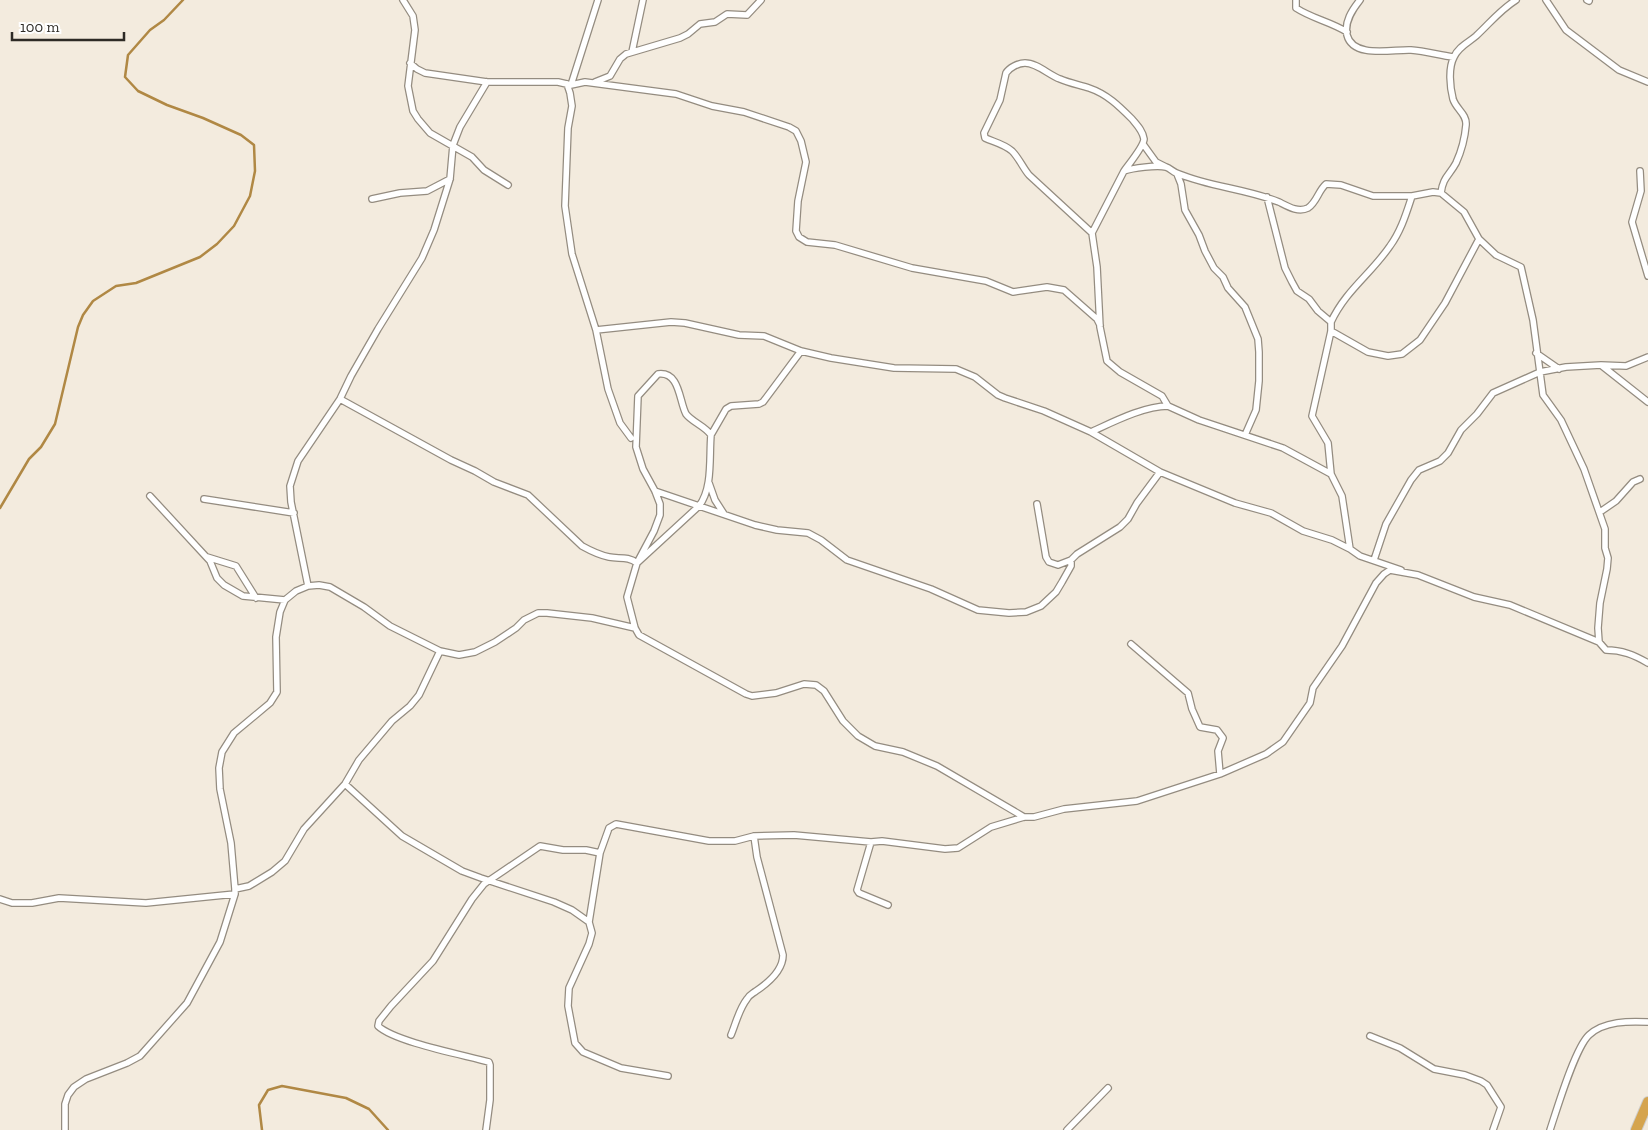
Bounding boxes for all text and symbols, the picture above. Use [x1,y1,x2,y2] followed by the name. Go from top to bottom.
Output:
[12,10,125,42] scale bar
[20,18,59,36] text: 100 m

